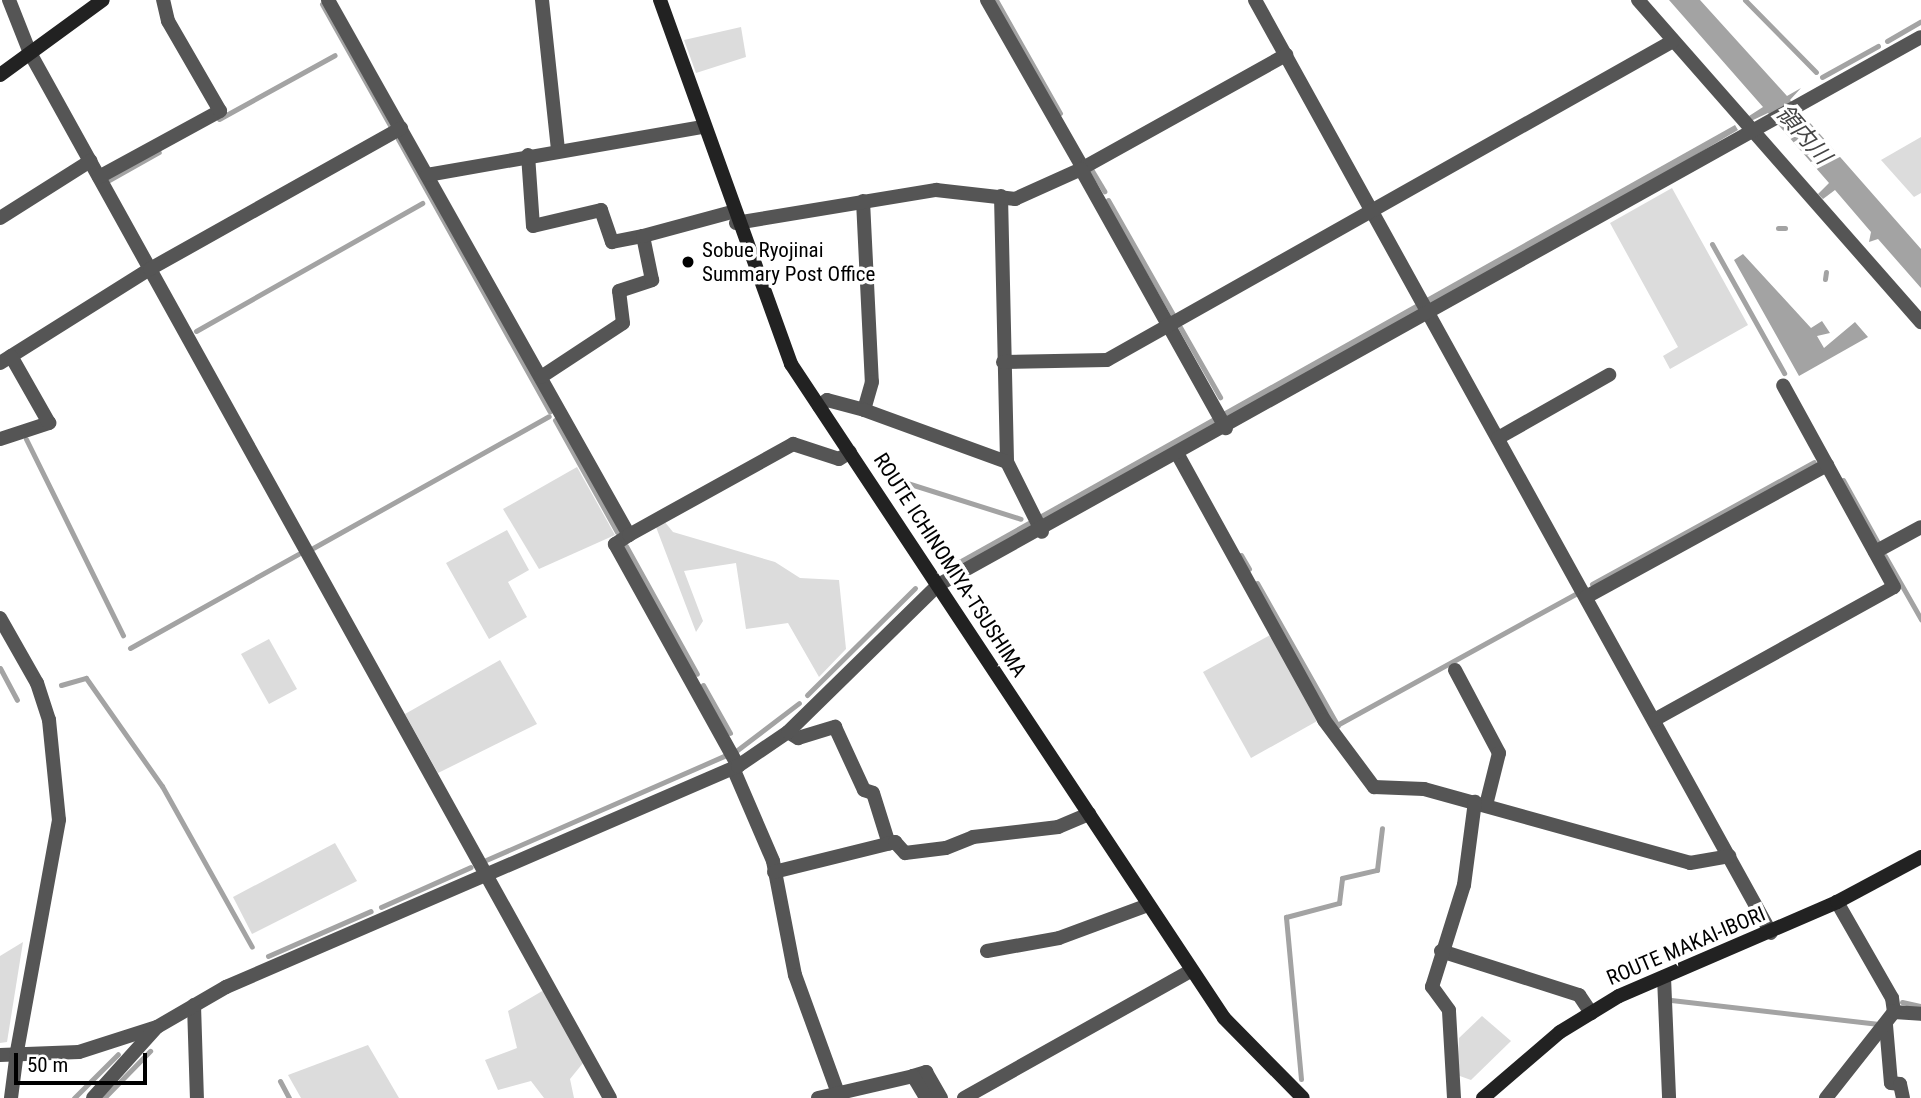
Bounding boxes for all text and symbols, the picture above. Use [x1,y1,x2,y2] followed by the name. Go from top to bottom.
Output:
[1770,100,1836,170] water label: 領内川
[702,237,875,287] place label: Sobue Ryojinai Summary Post Office
[680,254,696,270] marker: Sobue Ryojinai Summary Post Office
[868,448,1032,682] street label: ROUTE ICHINOMIYA-TSUSHIMA
[1603,901,1769,991] street label: ROUTE MAKAI-IBORI
[18,1038,150,1082] scale bar
[27,1053,68,1077] text: 50 m

